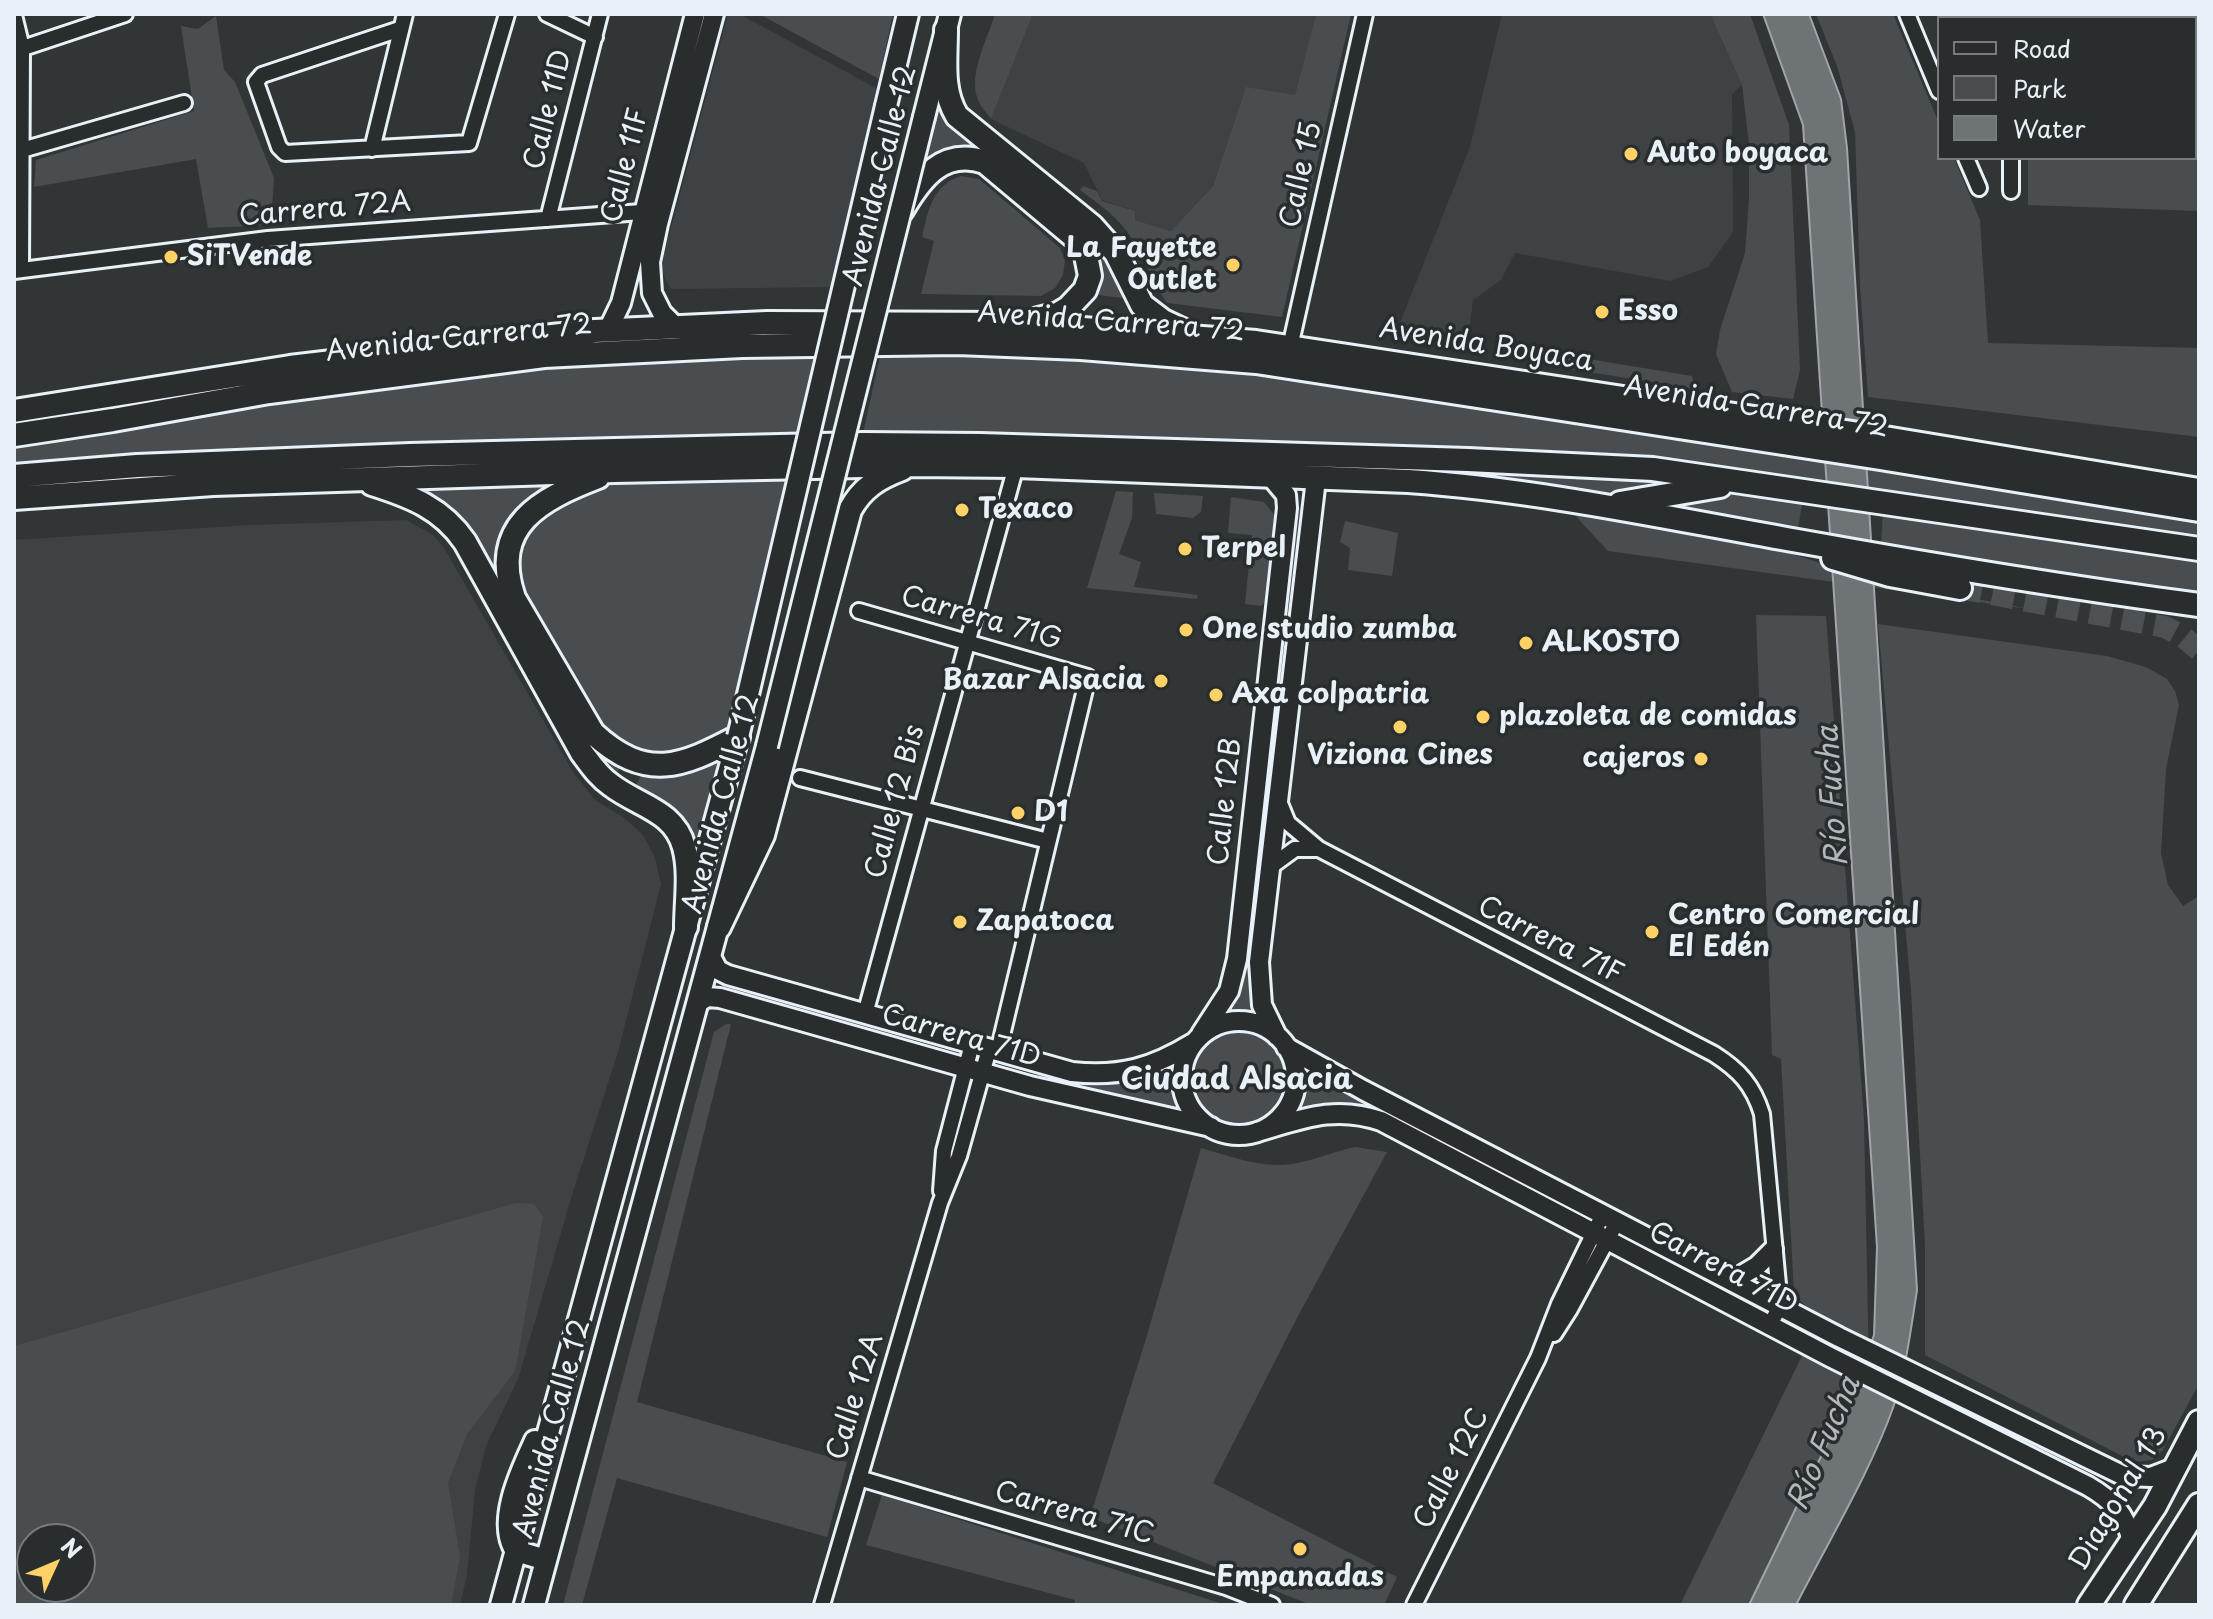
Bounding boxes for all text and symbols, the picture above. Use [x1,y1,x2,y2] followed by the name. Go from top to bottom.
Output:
[1937,16,2197,160] legend
[2013,30,2071,66] text: Road
[518,46,580,174] street label: Calle 11D
[837,62,925,290] street label: Avenida Calle 12
[2013,70,2067,106] text: Park
[596,105,656,227] street label: Calle 11F
[2013,110,2085,146] text: Water
[1274,119,1330,231] street label: Calle 15
[1647,137,1828,171] place label: Auto boyaca
[1622,145,1640,163] marker: Auto boyaca
[238,186,412,234] street label: Carrera 72A
[1066,232,1217,298] place label: La Fayette Outlet
[187,240,312,274] place label: SiTVende
[162,248,180,266] marker: SiTVende
[1224,256,1242,274] marker: La Fayette Outlet
[1618,295,1678,329] place label: Esso
[976,297,1246,349] street label: Avenida Carrera 72
[1593,303,1611,321] marker: Esso
[324,308,594,370] street label: Avenida Carrera 72
[1377,313,1595,379] street label: Avenida Boyaca
[1621,370,1891,446] street label: Avenida Carrera 72
[978,493,1073,527] place label: Texaco
[953,501,971,519] marker: Texaco
[1201,532,1286,566] place label: Terpel
[1176,540,1194,558] marker: Terpel
[897,580,1065,658] street label: Carrera 71G
[1202,613,1457,647] place label: One studio zumba
[1177,621,1195,639] marker: One studio zumba
[1542,626,1680,660] place label: ALKOSTO
[1517,634,1535,652] marker: ALKOSTO
[942,664,1145,698] place label: Bazar Alsacia
[1152,672,1170,690] marker: Bazar Alsacia
[1232,678,1429,712] place label: Axa colpatria
[1207,686,1225,704] marker: Axa colpatria
[677,691,767,917] street label: Avenida Calle 12
[1499,700,1797,734] place label: plazoleta de comidas
[1474,708,1492,726] marker: plazoleta de comidas
[1391,718,1409,736] marker: Viziona Cines
[859,721,933,883] street label: Calle 12 Bis
[1811,724,1857,868] water label: Río Fucha
[1203,737,1249,867] street label: Calle 12B
[1307,739,1493,773] place label: Viziona Cines
[1583,742,1685,776] place label: cajeros
[1692,750,1710,768] marker: cajeros
[1034,796,1068,830] place label: D1
[1009,804,1027,822] marker: D1
[1472,890,1628,992] street label: Carrera 71F
[1668,899,1919,965] place label: Centro Comercial El Edén
[976,905,1114,939] place label: Zapatoca
[951,913,969,931] marker: Zapatoca
[1643,923,1661,941] marker: Centro Comercial El Edén
[877,998,1045,1076] street label: Carrera 71D
[1121,1063,1353,1099] district label: Ciudad Alsacia
[1643,1216,1803,1322] street label: Carrera 71D
[508,1316,598,1542] street label: Avenida Calle 12
[821,1330,891,1464] street label: Calle 12A
[1781,1372,1869,1516] water label: Río Fucha
[1407,1403,1497,1535] street label: Calle 12C
[2063,1421,2175,1577] street label: Diagonal 13
[991,1475,1157,1553] street label: Carrera 71C
[16,1523,96,1603] north arrow
[54,1530,90,1565] text: N
[1291,1540,1309,1558] marker: Empanadas
[1216,1561,1384,1595] place label: Empanadas

